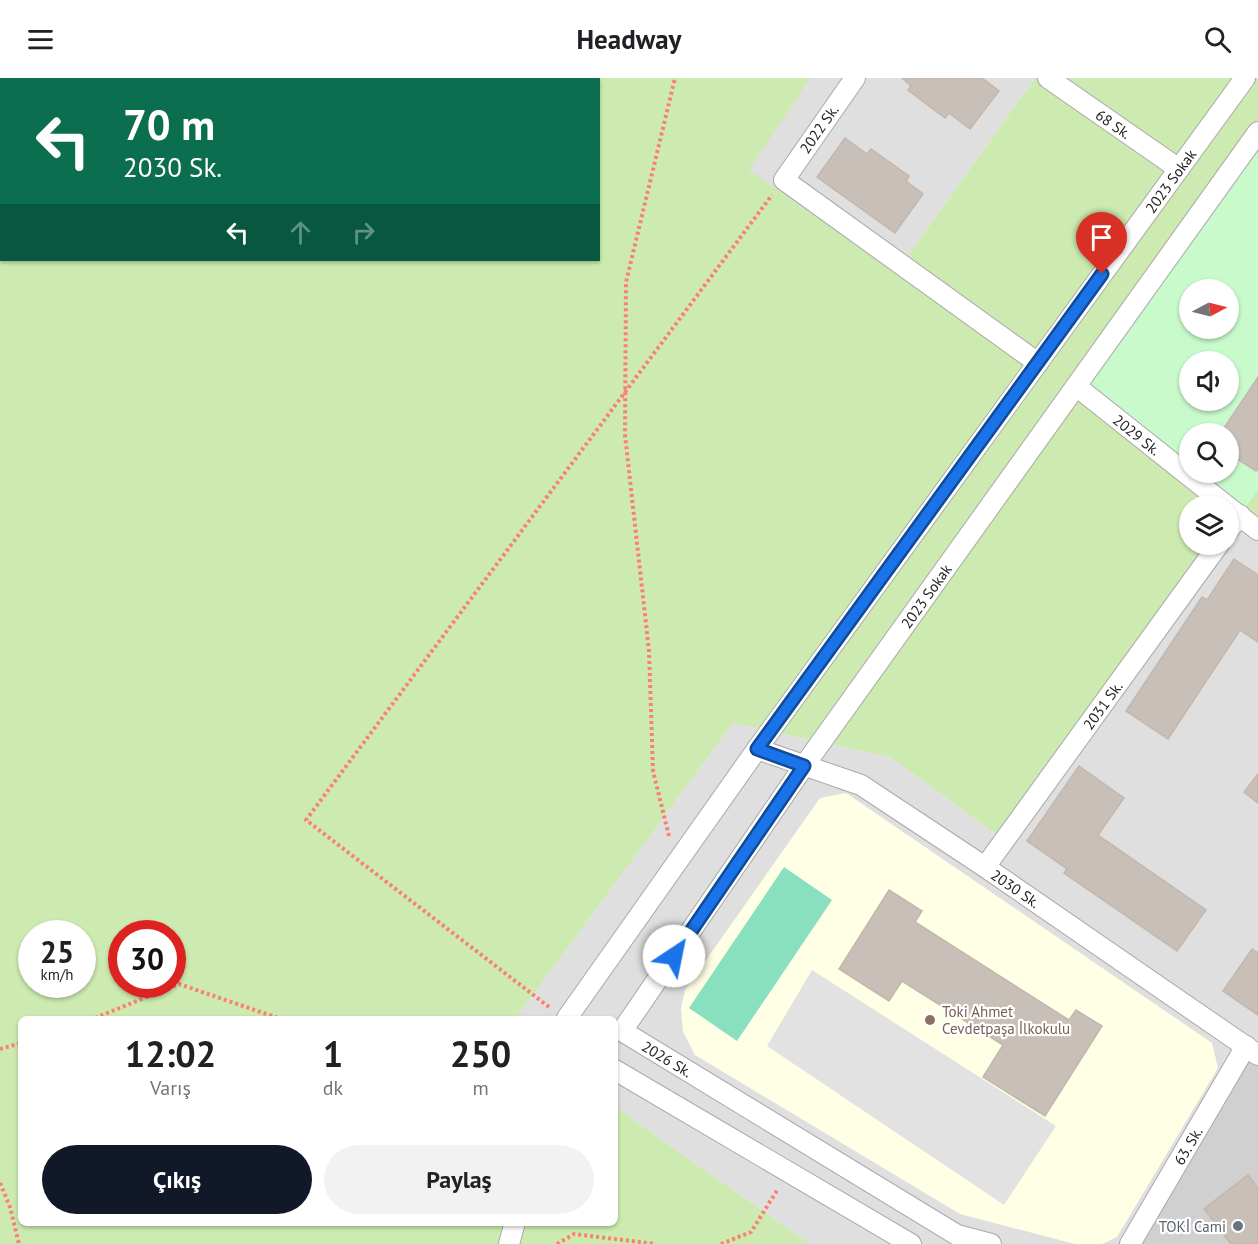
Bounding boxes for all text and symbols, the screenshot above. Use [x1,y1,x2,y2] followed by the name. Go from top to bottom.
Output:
[576,22,682,56] text: Headway
[24,23,57,56] icon: menu
[1201,23,1234,56] icon: search
[123,97,215,152] text: 70 m
[795,101,843,157] street label: 2022 Sk.
[24,102,102,180] icon: left
[1092,105,1135,143] street label: 68 Sk.
[1141,144,1200,216] street label: 2023 Sokak
[123,150,222,184] text: 2030 Sk.
[1076,212,1127,274] pin
[221,216,254,249] icon: left
[284,216,317,249] icon: ahead
[347,216,380,249] icon: right
[1085,221,1118,254] icon: arrive
[1179,279,1239,339] north arrow
[1179,279,1239,555] map controls
[1179,351,1239,411] button: sound
[1110,410,1165,459] street label: 2029 Sk.
[1179,423,1239,483] button: search
[1179,495,1239,555] button: layers
[896,559,956,632] street label: 2023 Sokak
[1078,677,1126,733] street label: 2031 Sk.
[988,865,1044,912] street label: 2030 Sk.
[108,920,186,998] speed limit sign: 30
[642,924,706,988] position arrow
[40,932,74,971] text: 25
[41,965,73,984] text: km/h
[942,1002,1070,1038] place label: Toki Ahmet Cevdetpaşa İlkokulu
[923,1013,937,1027] marker: Toki Ahmet Cevdetpaşa İlkokulu
[125,1030,216,1077] text: 12:02
[323,1030,343,1077] text: 1
[450,1030,511,1077] text: 250
[639,1037,695,1081] street label: 2026 Sk.
[150,1075,191,1101] text: Varış
[323,1075,343,1101] text: dk
[472,1075,489,1101] text: m
[1169,1123,1206,1168] street label: 63. Sk.
[42,1145,312,1214] button: Çıkış
[324,1145,594,1214] button: Paylaş
[1159,1217,1226,1236] place label: TOKİ Cami
[1231,1219,1245,1233] marker: TOKİ Cami

